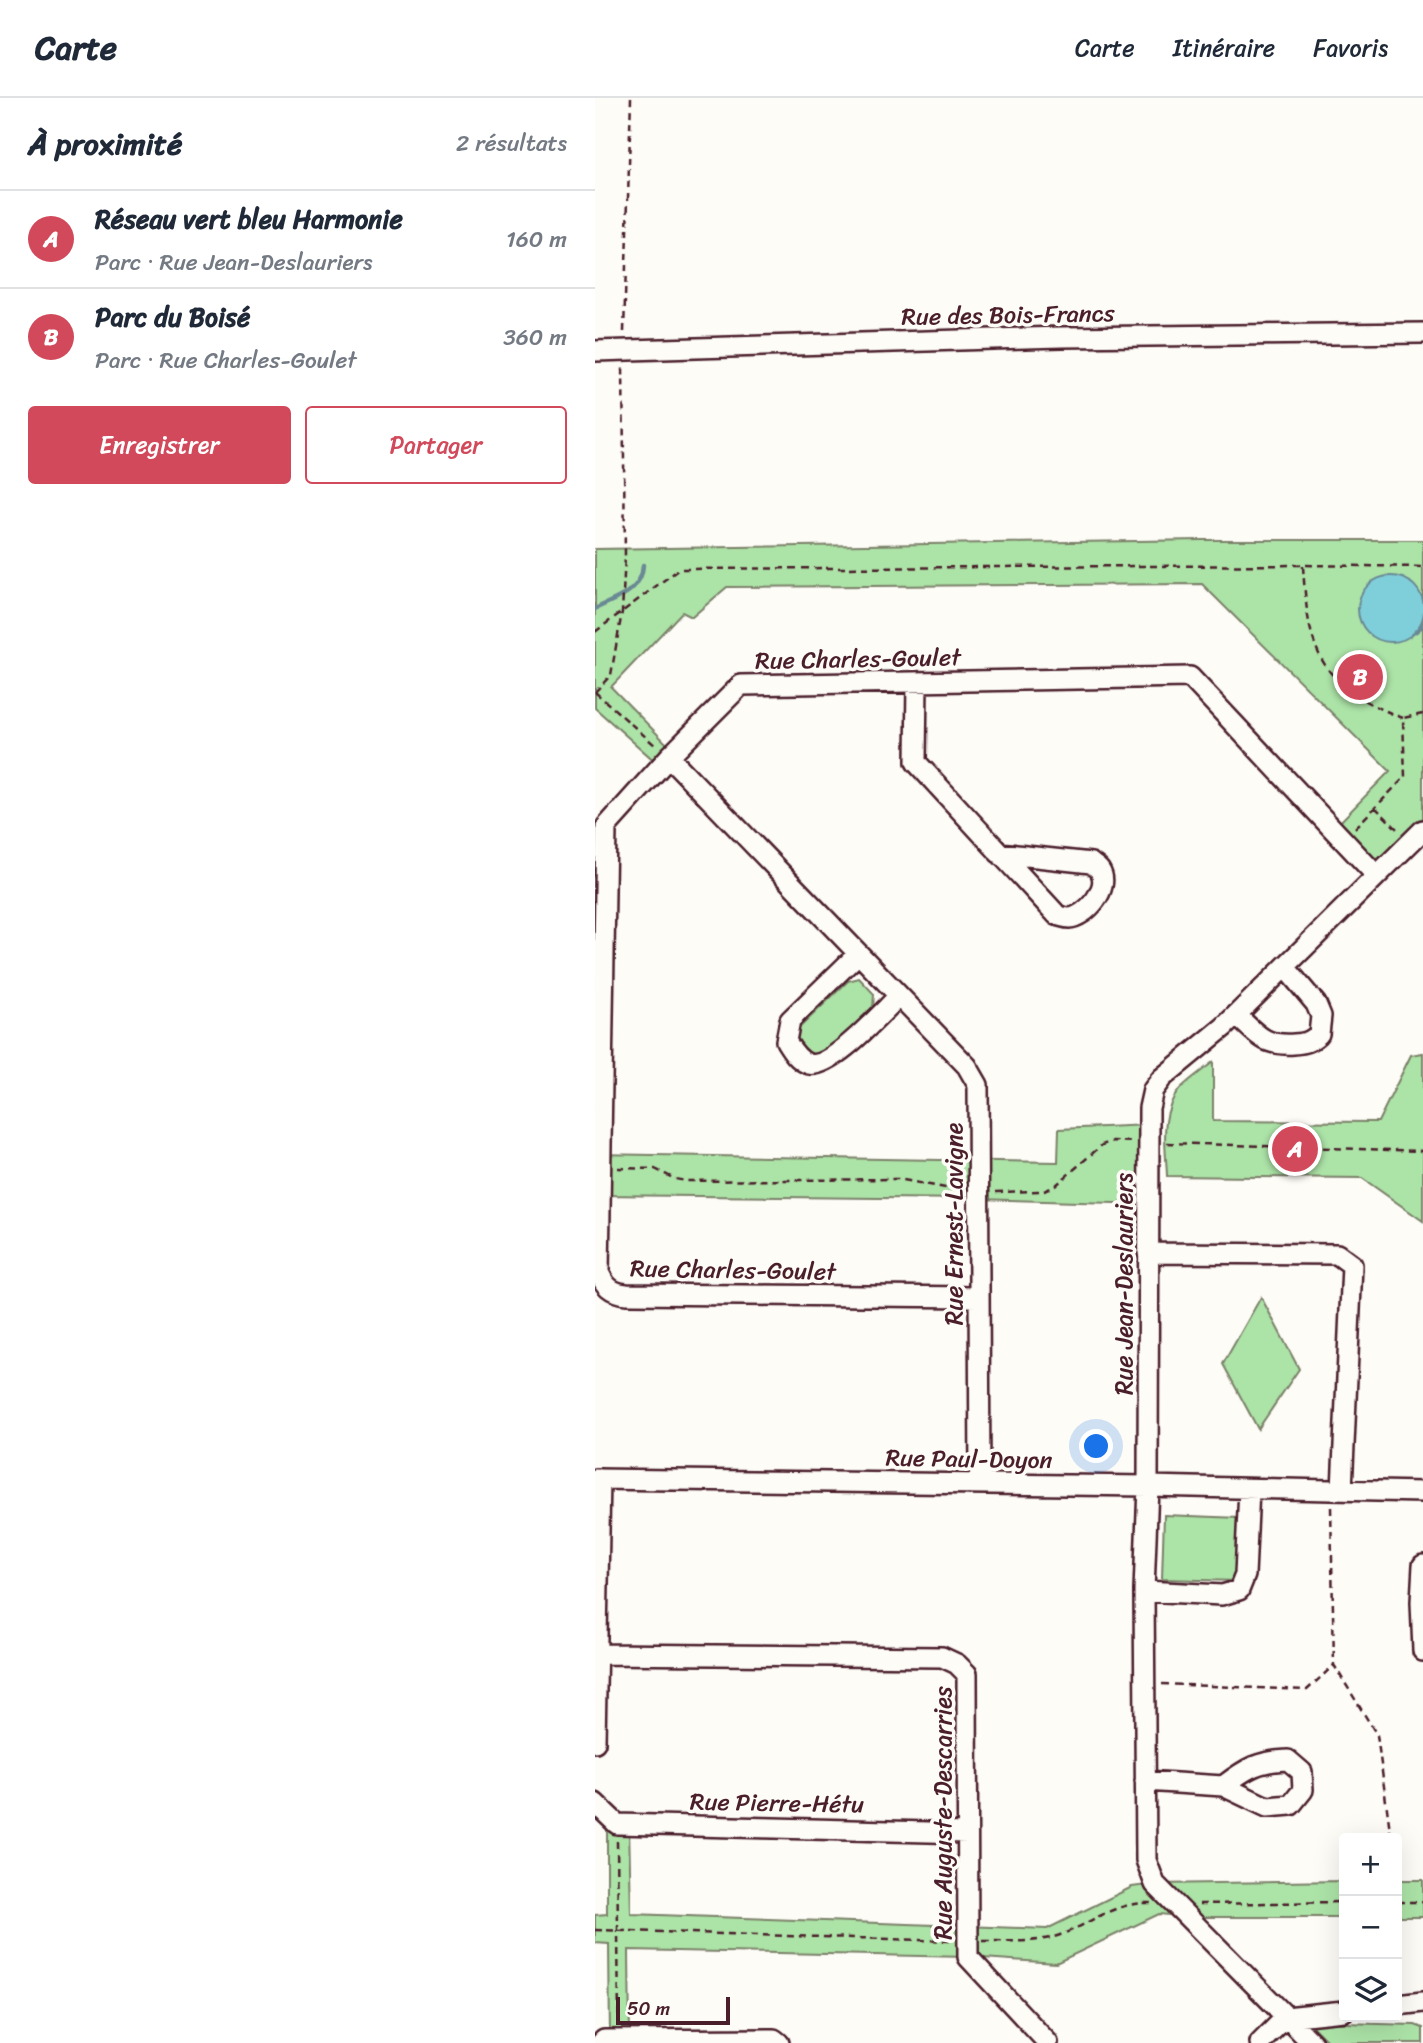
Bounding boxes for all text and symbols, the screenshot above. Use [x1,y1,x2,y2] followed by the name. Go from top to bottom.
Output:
[35,19,117,77] text: Carte
[1075,27,1135,69] text: Carte
[1173,27,1275,69] text: Itinéraire
[1313,27,1388,69] text: Favoris
[28,117,182,171] text: À proximité
[456,123,567,164] text: 2 résultats
[95,196,403,242] text: Réseau vert bleu Harmonie
[43,219,59,260] text: A
[506,219,567,260] text: 160 m
[95,242,372,283] text: Parc · Rue Jean-Deslauriers
[901,292,1116,338] street label: Rue des Bois-Francs
[95,294,250,340] text: Parc du Boisé
[44,317,58,358] text: B
[503,317,567,358] text: 360 m
[95,340,357,381] text: Parc · Rue Charles-Goulet
[28,406,291,484] button: Enregistrer
[305,406,567,484] button: Partager
[755,636,963,682] street label: Rue Charles-Goulet
[1337,651,1383,703] pin: B
[933,1122,975,1325] street label: Rue Ernest-Lavigne
[1272,1123,1318,1175] pin: A
[1103,1173,1145,1395] street label: Rue Jean-Deslauriers
[630,1247,838,1293] street label: Rue Charles-Goulet
[1079,1429,1113,1463] your location
[885,1437,1053,1481] street label: Rue Paul-Doyon
[922,1686,964,1940] street label: Rue Auguste-Descarries
[690,1780,865,1826] street label: Rue Pierre-Hétu
[1339,1833,1402,2022] map controls
[1339,1833,1402,1896] button: +
[1339,1896,1402,1959] button: −
[1339,1959,1402,2022] button: layers
[627,1992,670,2025] text: 50 m
[616,1994,730,2026] scale bar

